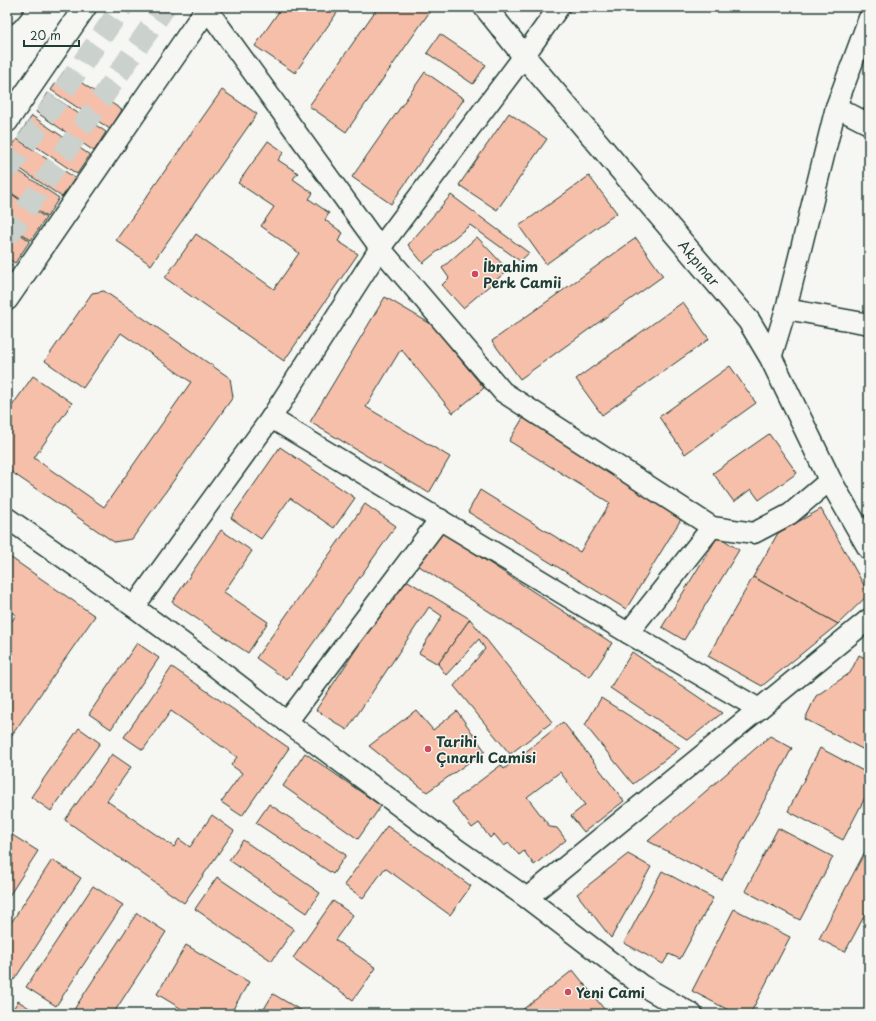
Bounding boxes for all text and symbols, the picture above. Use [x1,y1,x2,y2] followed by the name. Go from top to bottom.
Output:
[24,22,79,48] scale bar
[30,26,61,44] text: 20 m
[673,235,725,291] street label: Akpınar
[483,256,561,293] place label: İbrahim Perk Camii
[470,269,480,279] marker: İbrahim Perk Camii
[436,731,536,768] place label: Tarihi Çınarlı Camisi
[423,744,433,754] marker: Tarihi Çınarlı Camisi
[576,982,645,1003] place label: Yeni Cami
[563,987,573,997] marker: Yeni Cami

